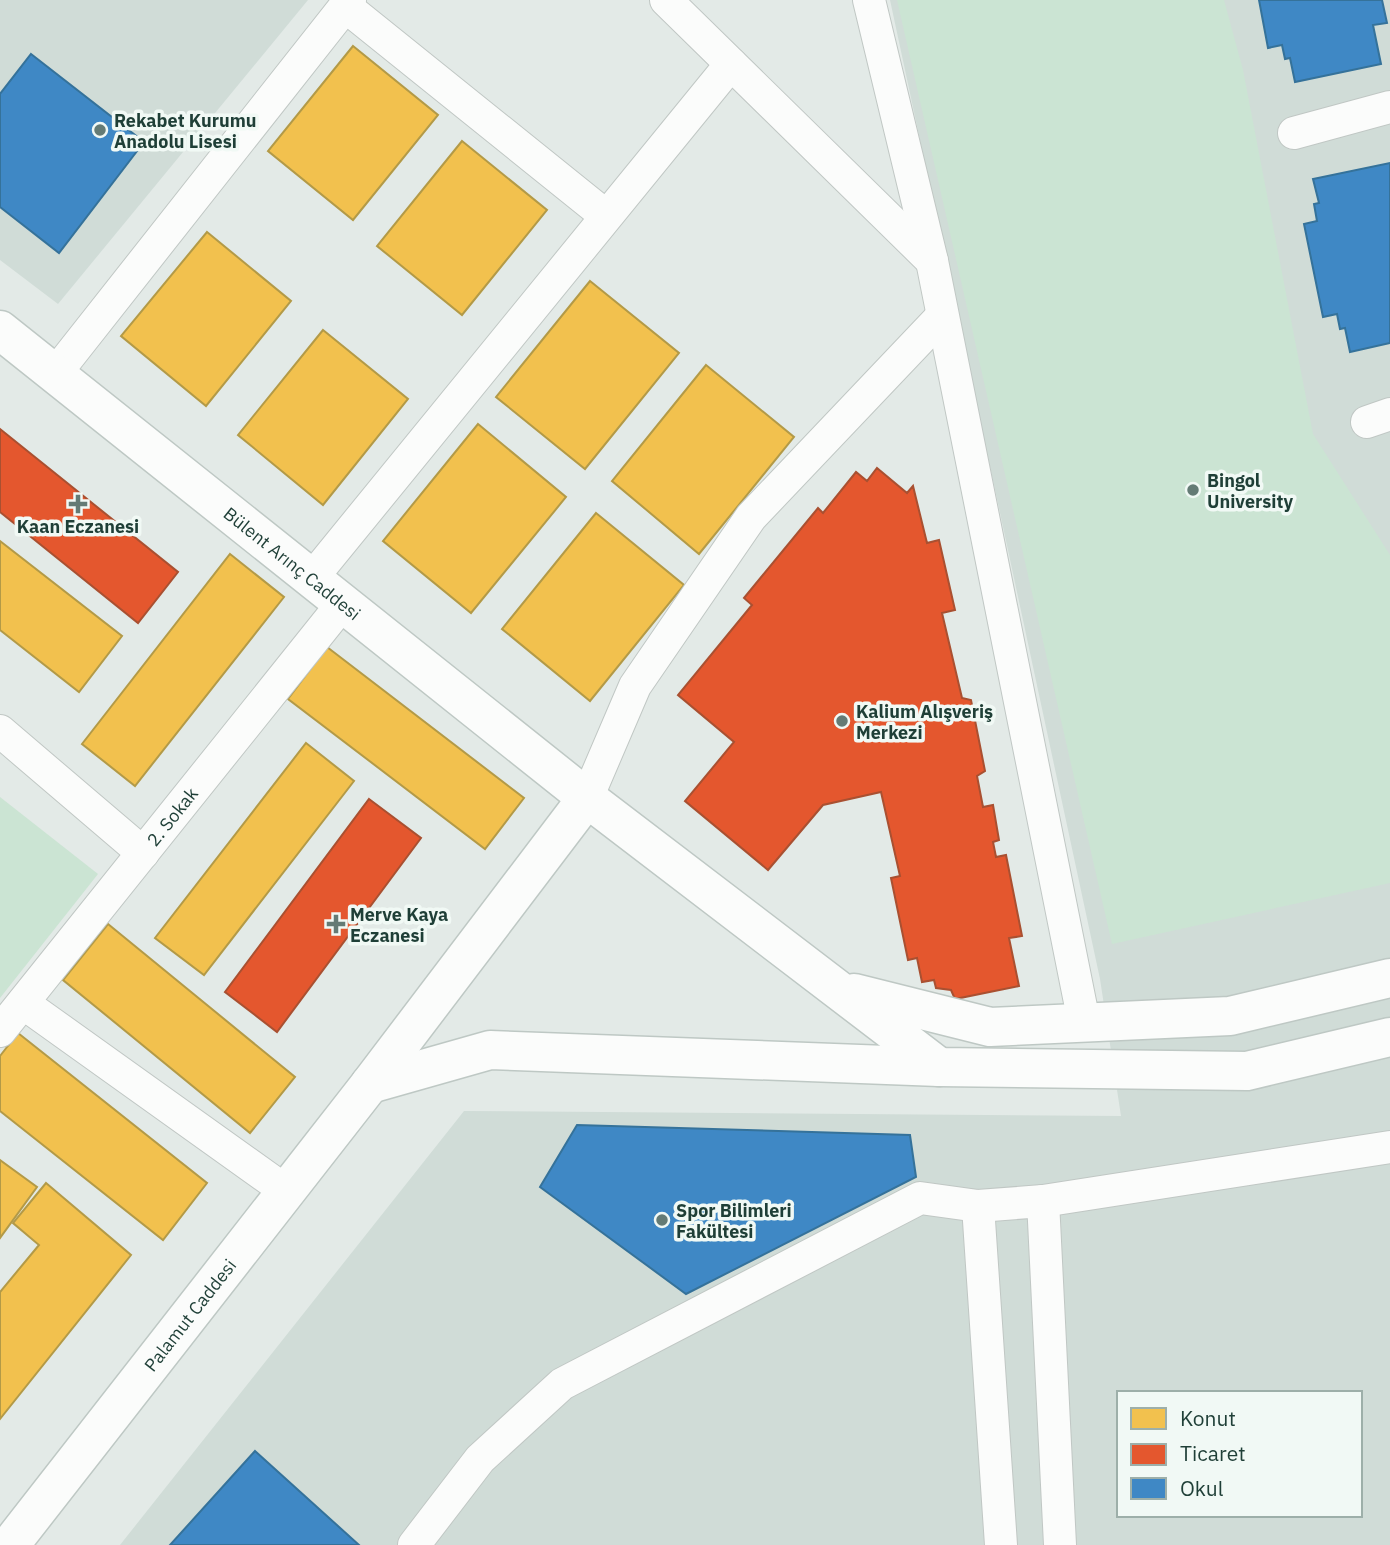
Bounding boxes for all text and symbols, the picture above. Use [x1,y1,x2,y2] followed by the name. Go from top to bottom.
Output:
[114,109,257,153] place label: Rekabet Kurumu Anadolu Lisesi
[92,122,108,138] marker: Rekabet Kurumu Anadolu Lisesi
[1207,469,1293,513] place label: Bingol University
[1185,482,1201,498] marker: Bingol University
[70,496,86,512] marker: Kaan Eczanesi
[219,502,366,625] street label: Bülent Arınç Caddesi
[17,515,139,538] place label: Kaan Eczanesi
[856,700,993,744] place label: Kalium Alışveriş Merkezi
[834,713,850,729] marker: Kalium Alışveriş Merkezi
[141,782,203,851] street label: 2. Sokak
[350,903,448,947] place label: Merve Kaya Eczanesi
[328,916,344,932] marker: Merve Kaya Eczanesi
[676,1199,792,1243] place label: Spor Bilimleri Fakültesi
[654,1212,670,1228] marker: Spor Bilimleri Fakültesi
[139,1254,241,1376] street label: Palamut Caddesi
[1117,1391,1362,1517] legend
[1180,1404,1236,1432] text: Konut
[1180,1439,1246,1467] text: Ticaret
[1180,1474,1224,1502] text: Okul

